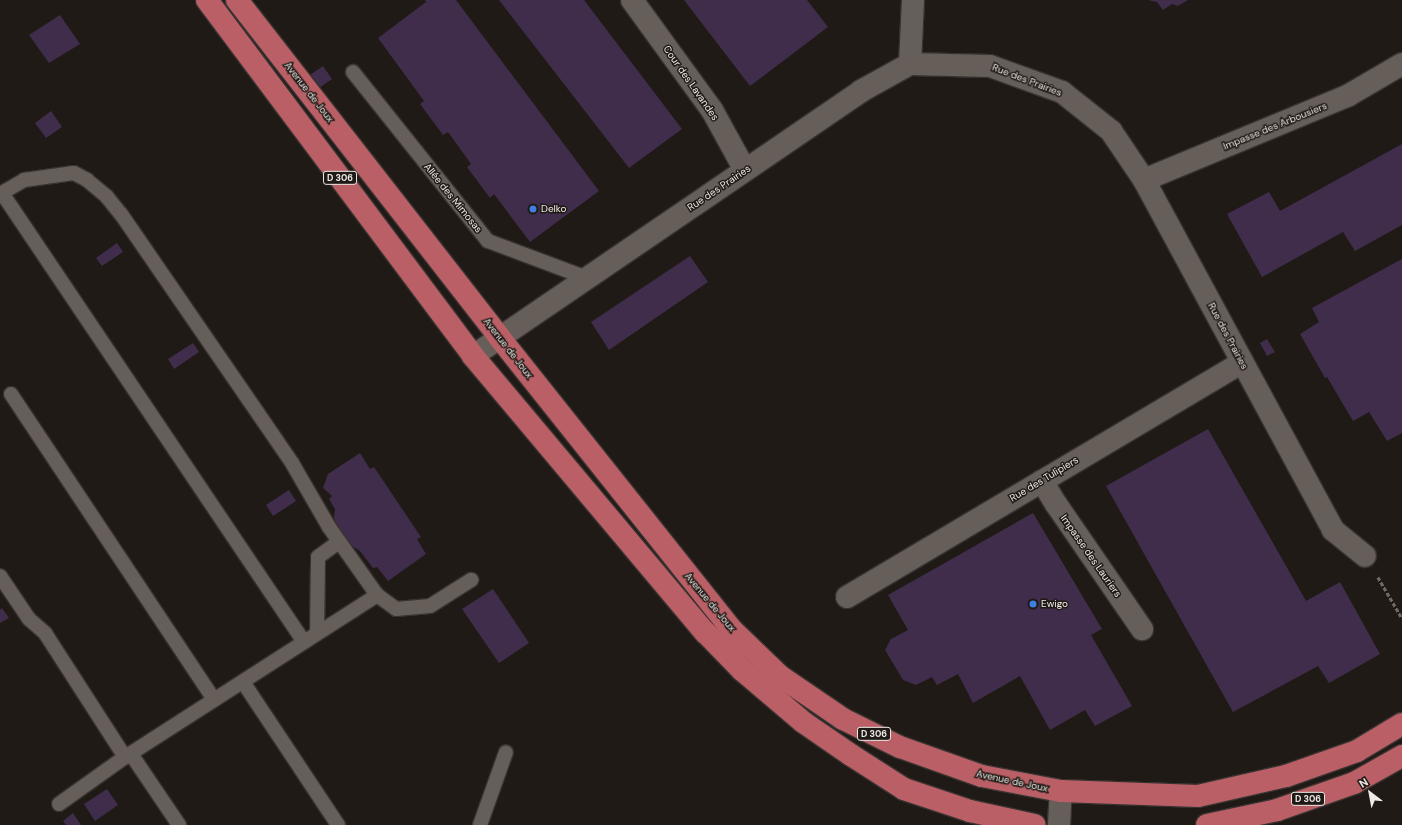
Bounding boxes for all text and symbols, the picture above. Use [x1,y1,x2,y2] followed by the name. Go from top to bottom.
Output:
[661,43,721,123] street label: Cour des Lavandes
[282,60,336,124] street label: Avenue de Joux
[990,61,1064,99] street label: Rue des Prairies
[1221,100,1329,152] street label: Impasse des Arbousiers
[421,161,485,235] street label: Allée des Mimosas
[685,162,753,214] street label: Rue des Prairies
[323,171,357,185] road number: D 306
[541,203,566,215] place label: Delko
[528,204,538,214] marker: Delko
[1205,301,1251,371] street label: Rue des Prairies
[481,316,535,380] street label: Avenue de Joux
[1007,454,1081,504] street label: Rue des Tulipiers
[1058,512,1124,600] street label: Impasse des Lauriers
[682,570,738,634] street label: Avenue de Joux
[1041,598,1068,610] place label: Ewigo
[1028,599,1038,609] marker: Ewigo
[857,727,891,741] road number: D 306
[975,768,1049,794] street label: Avenue de Joux
[1350,773,1390,813] north arrow
[1357,775,1371,791] text: N
[1291,792,1325,806] road number: D 306

